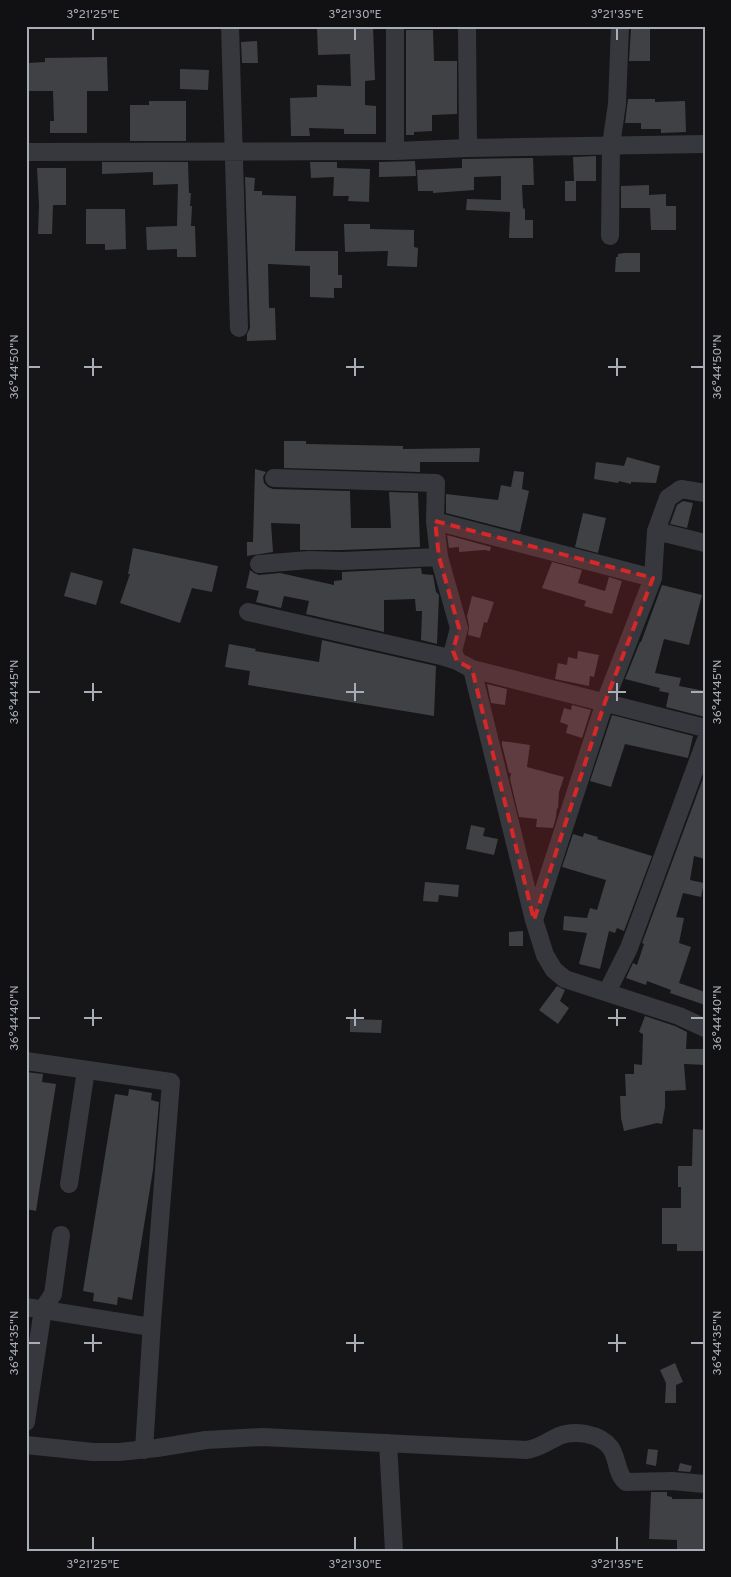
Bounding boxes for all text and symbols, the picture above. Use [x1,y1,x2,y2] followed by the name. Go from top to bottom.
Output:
[66,7,120,23] text: 3°21'25"E
[328,7,382,23] text: 3°21'30"E
[590,7,644,23] text: 3°21'35"E
[7,334,23,400] text: 36°44'50"N
[710,334,726,400] text: 36°44'50"N
[7,659,23,725] text: 36°44'45"N
[710,659,726,725] text: 36°44'45"N
[7,985,23,1051] text: 36°44'40"N
[710,985,726,1051] text: 36°44'40"N
[7,1311,23,1375] text: 36°44'35"N
[710,1311,726,1375] text: 36°44'35"N
[66,1557,120,1573] text: 3°21'25"E
[328,1557,382,1573] text: 3°21'30"E
[590,1557,644,1573] text: 3°21'35"E

